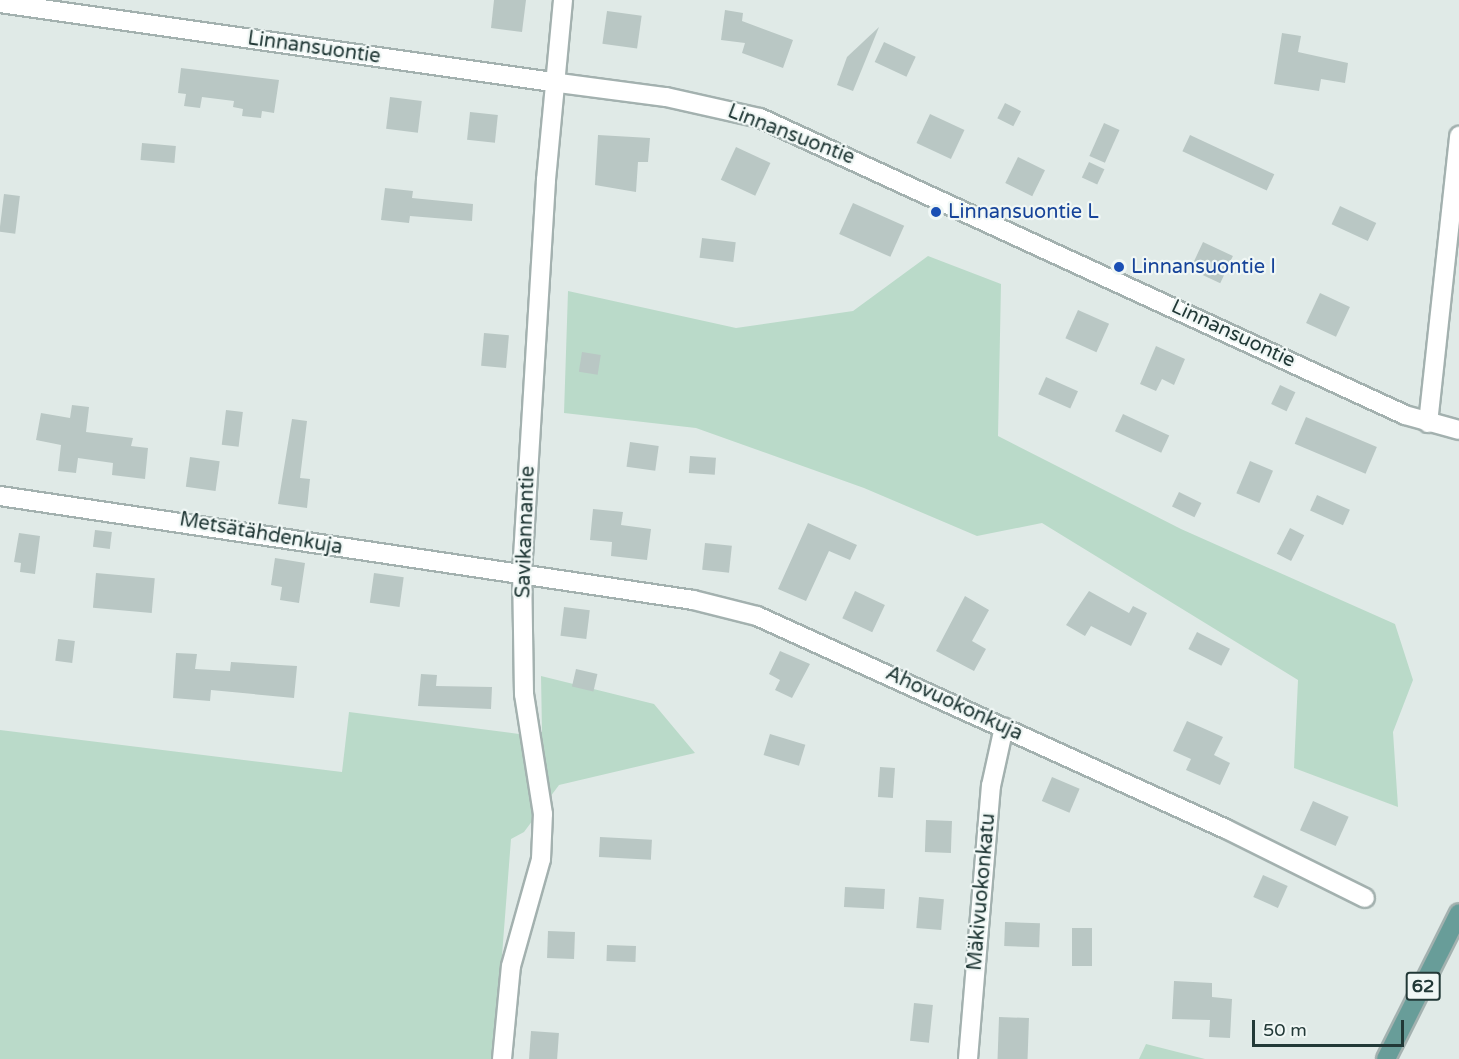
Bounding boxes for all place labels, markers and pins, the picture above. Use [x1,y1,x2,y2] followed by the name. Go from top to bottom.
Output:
[948,200,1099,224] place label: Linnansuontie L
[929,205,943,219] marker: Linnansuontie L
[1131,255,1276,279] place label: Linnansuontie I
[1112,260,1126,274] marker: Linnansuontie I

